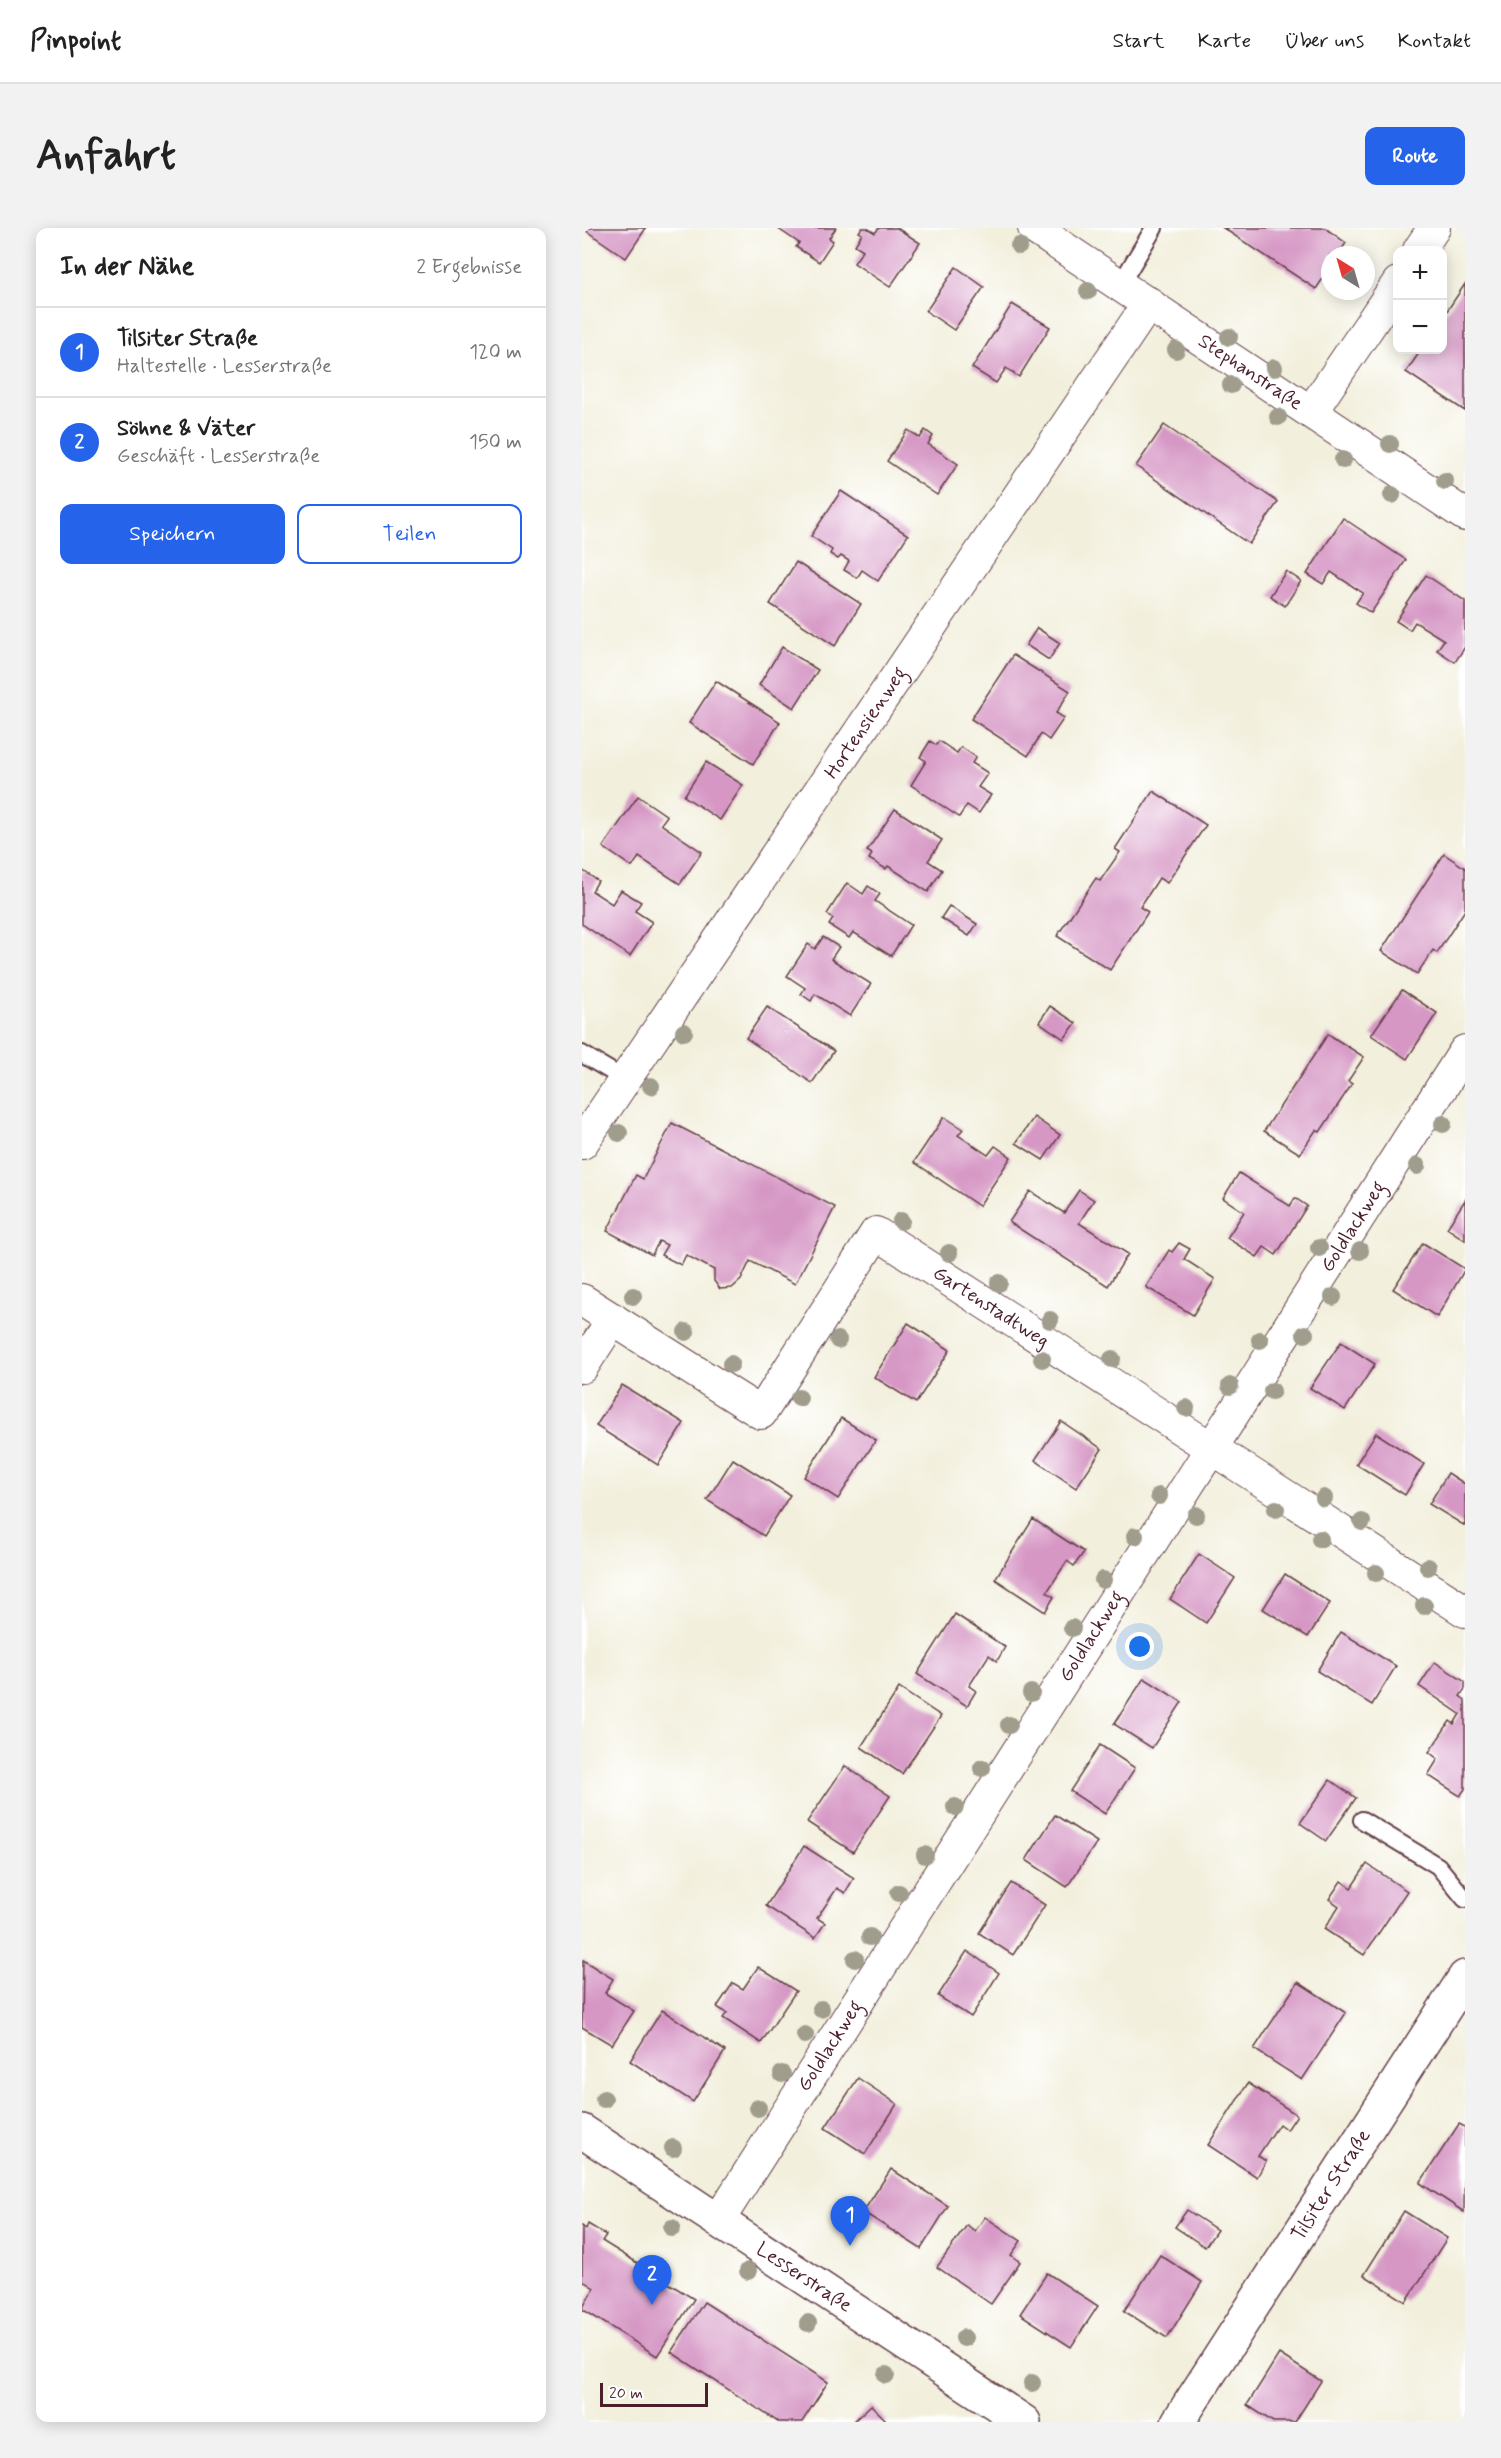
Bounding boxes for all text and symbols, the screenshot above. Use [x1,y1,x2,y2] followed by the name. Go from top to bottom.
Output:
[30,23,121,60] text: Pinpoint
[1113,27,1165,55] text: Start
[1198,27,1251,55] text: Karte
[1284,27,1364,55] text: Über uns
[1397,27,1471,55] text: Kontakt
[1365,127,1465,185] button: Route
[36,129,176,184] text: Anfahrt
[1321,246,1375,300] north arrow
[1393,246,1447,354] map controls
[1393,246,1447,300] button: +
[60,250,194,284] text: In der Nähe
[416,254,522,281] text: 2 Ergebnisse
[1393,300,1447,354] button: −
[117,325,258,353] text: Tilsiter Straße
[1193,327,1308,417] street label: Stephanstraße
[75,339,84,366] text: 1
[469,339,522,366] text: 120 m
[117,353,332,380] text: Haltestelle · Lesserstraße
[117,415,255,443] text: Söhne & Väter
[75,429,84,456] text: 2
[469,429,522,456] text: 150 m
[117,443,320,470] text: Geschäft · Lesserstraße
[60,504,285,564] button: Speichern
[297,504,522,564] button: Teilen
[818,661,915,784] street label: Hortensienweg
[1314,1176,1394,1277] street label: Goldlackweg
[928,1259,1055,1354] street label: Gartenstadtweg
[1052,1585,1132,1687] street label: Goldlackweg
[1125,1632,1154,1661] your location
[791,1995,871,2097] street label: Goldlackweg
[1285,2124,1377,2246] street label: Tilsiter Straße
[830,2196,870,2246] pin: 1
[751,2236,858,2319] street label: Lesserstraße
[632,2256,672,2305] pin: 2
[600,2380,708,2408] scale bar
[609,2383,643,2404] text: 20 m

